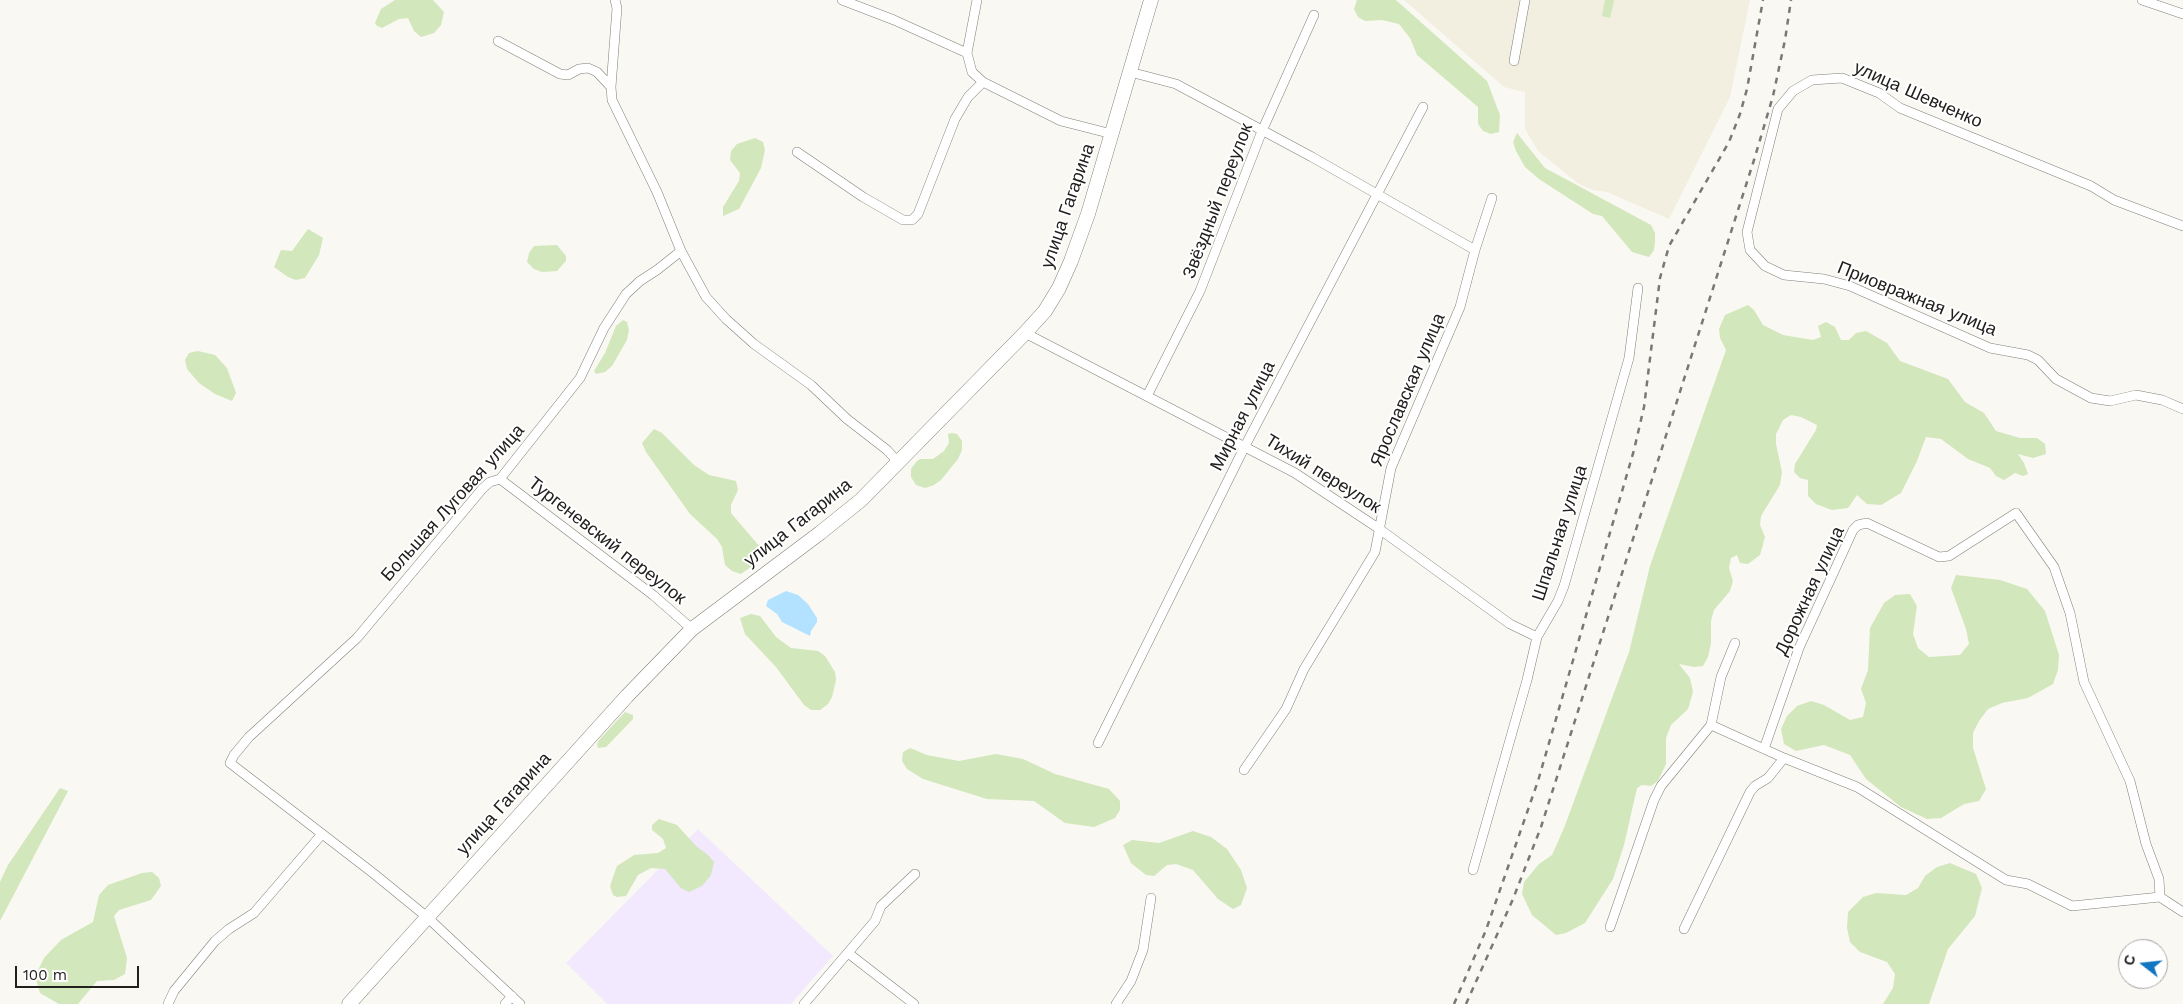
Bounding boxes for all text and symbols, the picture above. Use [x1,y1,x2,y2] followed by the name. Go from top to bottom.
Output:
[1850,57,1986,133] street label: улица Шевченко
[1178,120,1258,282] street label: Звёздный переулок
[1037,141,1099,271] street label: улица Гагарина
[1834,257,2000,341] street label: Приовражная улица
[1366,310,1450,470] street label: Ярославская улица
[1206,357,1280,475] street label: Мирная улица
[377,420,529,586] street label: Большая Луговая улица
[1261,430,1385,518] street label: Тихий переулок
[1528,462,1592,604] street label: Шпальная улица
[524,473,690,609] street label: Тургеневский переулок
[740,474,856,572] street label: улица Гагарина
[1771,523,1849,659] street label: Дорожная улица
[452,748,556,860] street label: улица Гагарина
[2118,939,2168,989] north arrow
[2120,953,2139,967] text: С
[18,956,141,988] scale bar
[23,966,67,984] text: 100 m

